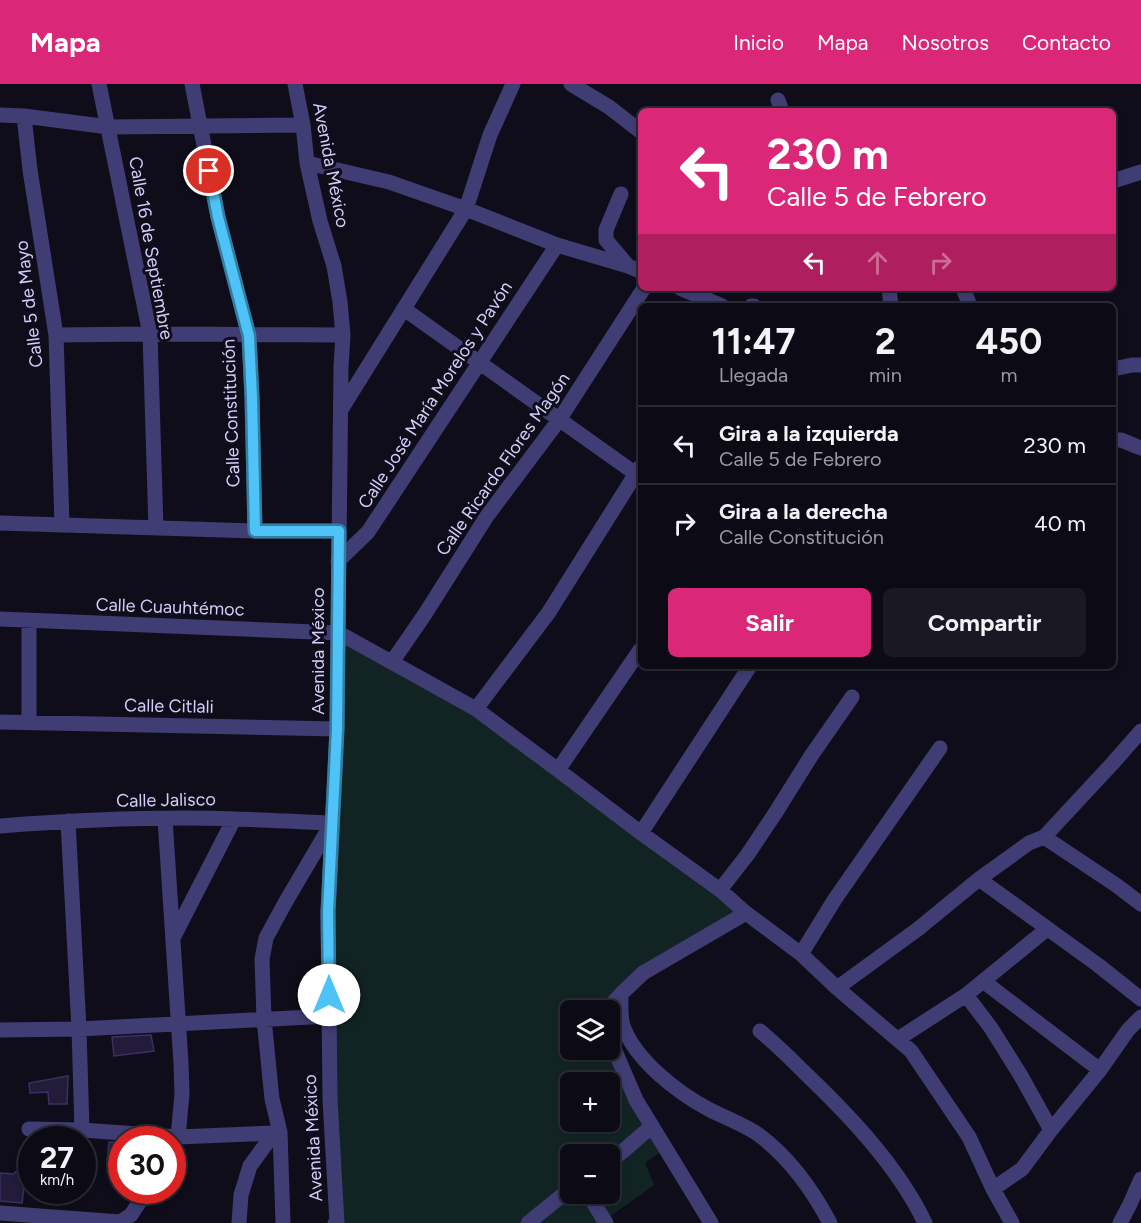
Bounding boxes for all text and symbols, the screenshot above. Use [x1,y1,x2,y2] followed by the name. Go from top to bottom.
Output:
[30,25,101,59] text: Mapa
[733,30,784,55] text: Inicio
[817,30,869,55] text: Mapa
[902,30,989,55] text: Nosotros
[1022,30,1111,55] text: Contacto
[308,100,354,230] street label: Avenida México
[767,129,889,180] text: 230 m
[668,132,746,210] icon: left
[183,145,234,196] pin
[192,154,225,187] icon: arrive
[124,155,178,341] street label: Calle 16 de Septiembre
[767,180,987,213] text: Calle 5 de Febrero
[10,239,48,369] street label: Calle 5 de Mayo
[798,246,831,279] icon: left
[861,246,894,279] icon: ahead
[924,246,957,279] icon: right
[353,277,517,513] street label: Calle José María Morelos y Pavón
[712,320,796,363] text: 11:47
[875,320,896,363] text: 2
[975,320,1042,363] text: 450
[217,338,245,488] street label: Calle Constitución
[719,363,788,387] text: Llegada
[869,363,902,387] text: min
[1000,363,1017,387] text: m
[431,368,575,560] street label: Calle Ricardo Flores Magón
[719,420,899,447] text: Gira a la izquierda
[668,429,701,462] icon: left
[1023,432,1086,459] text: 230 m
[719,447,882,471] text: Calle 5 de Febrero
[719,498,888,525] text: Gira a la derecha
[668,507,701,540] icon: right
[1034,510,1086,537] text: 40 m
[719,525,884,549] text: Calle Constitución
[307,587,329,715] street label: Avenida México
[668,588,871,657] button: Salir
[883,588,1086,657] button: Compartir
[95,593,245,621] street label: Calle Cuauhtémoc
[124,694,214,718] street label: Calle Citlali
[116,788,216,812] street label: Calle Jalisco
[297,963,361,1027] position arrow
[560,1000,620,1204] map controls
[560,1000,620,1060] button: layers
[560,1072,620,1132] button: +
[299,1074,327,1202] street label: Avenida México
[108,1126,186,1204] speed limit sign: 30
[40,1139,74,1176] text: 27
[560,1144,620,1204] button: −
[40,1171,74,1189] text: km/h

